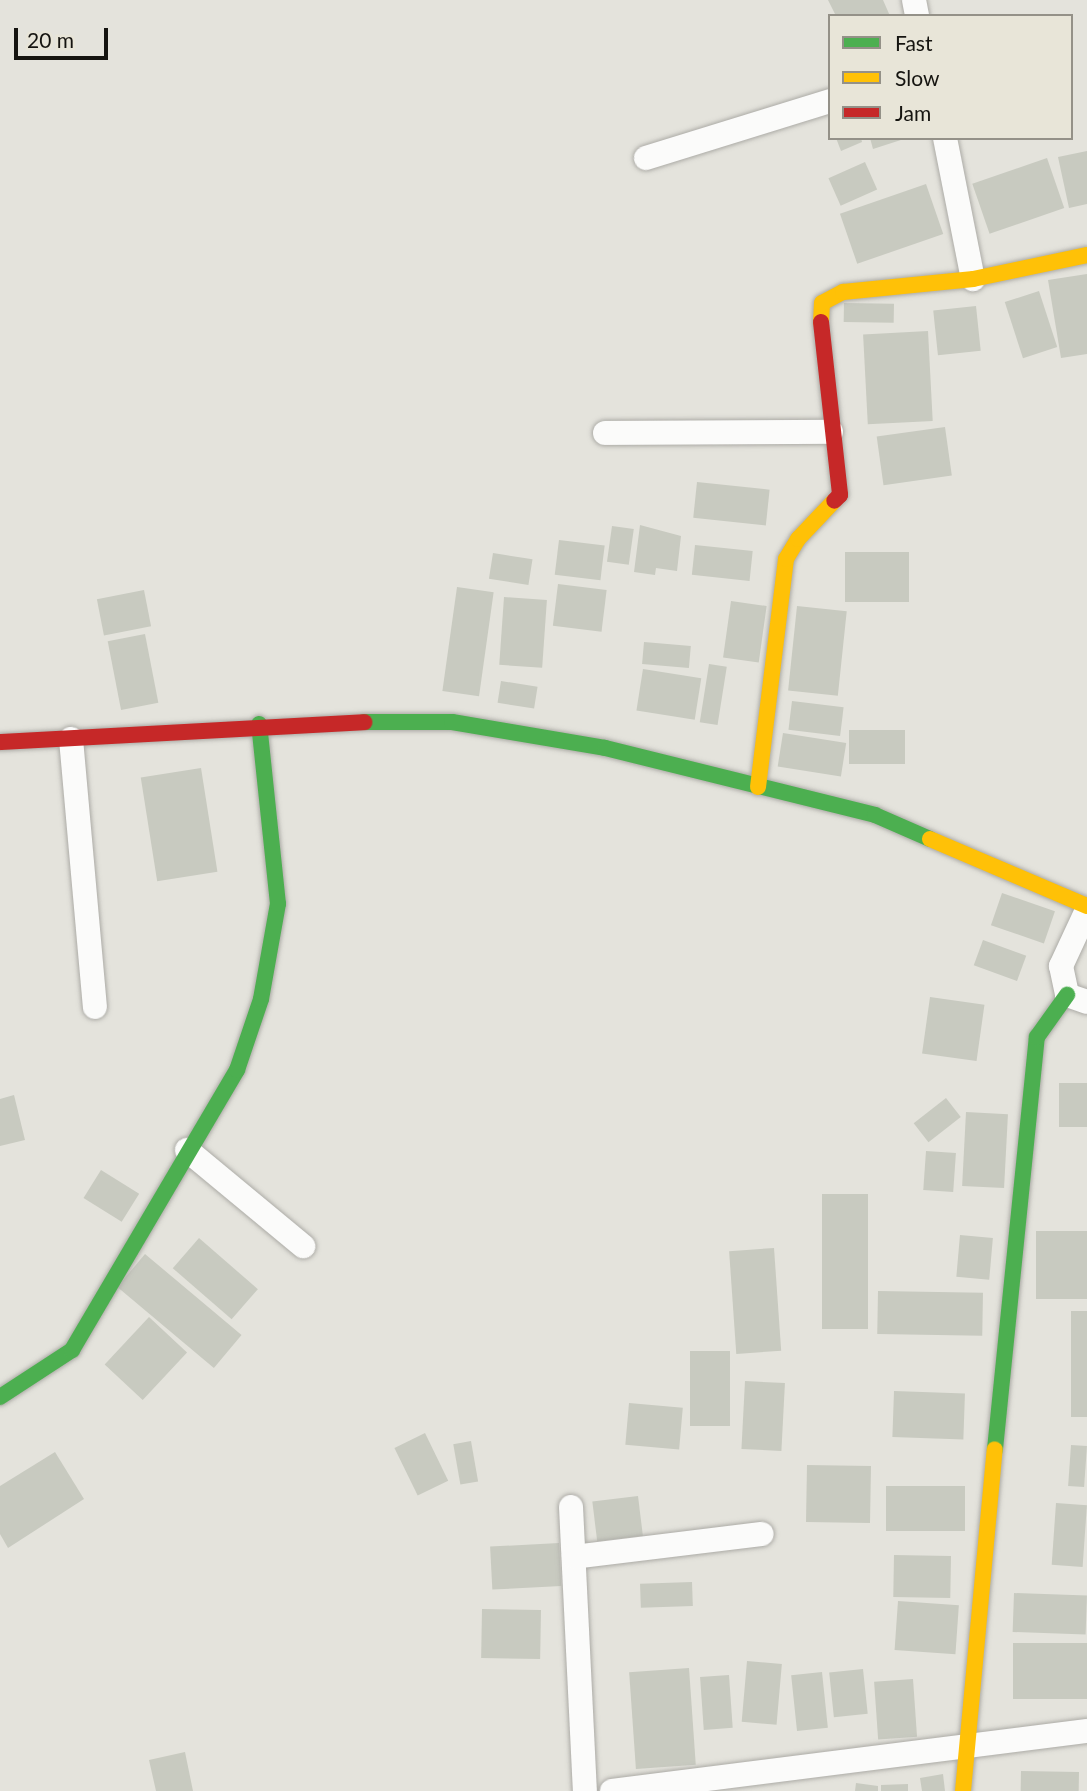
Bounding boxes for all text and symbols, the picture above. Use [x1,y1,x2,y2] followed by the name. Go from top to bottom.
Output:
[18,14,112,58] scale bar
[828,14,1073,140] legend
[27,27,74,52] text: 20 m
[895,30,932,55] text: Fast
[895,65,939,90] text: Slow
[895,100,931,125] text: Jam

